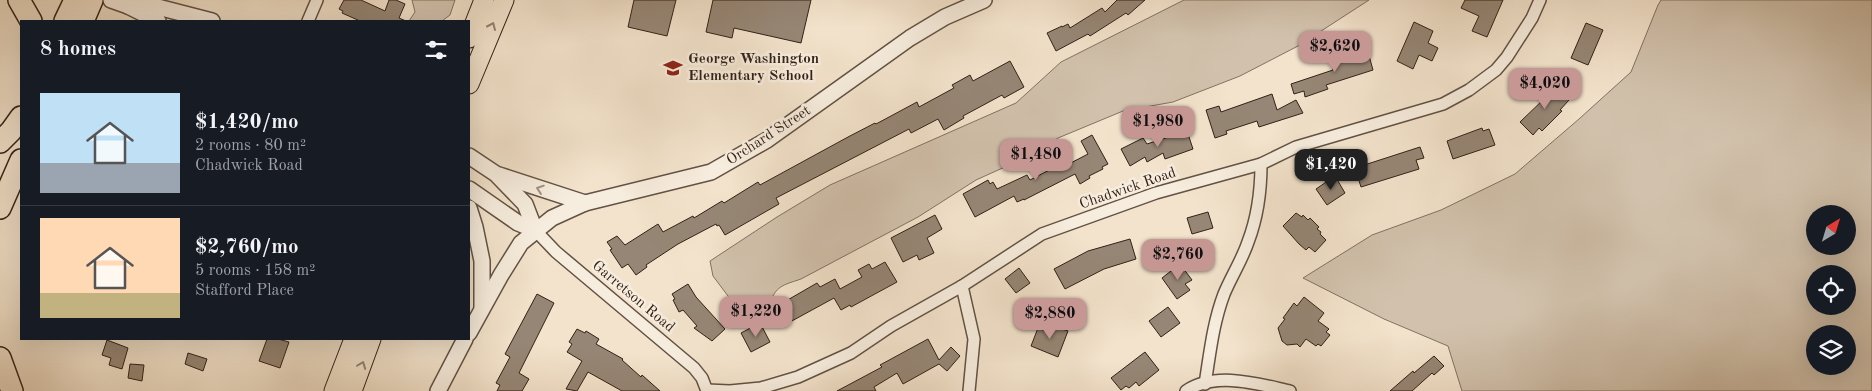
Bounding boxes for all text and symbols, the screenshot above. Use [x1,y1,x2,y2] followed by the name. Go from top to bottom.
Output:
[486,22,497,31] one-way arrow
[1294,30,1376,73] pin: $2,620
[422,36,450,64] icon: filters
[40,39,116,60] text: 8 homes
[1310,39,1360,55] text: $2,620
[688,52,819,84] place label: George Washington Elementary School
[662,57,684,79] school or university icon: George Washington Elementary School
[1504,68,1586,110] pin: $4,020
[1520,76,1570,92] text: $4,020
[724,103,814,169] street label: Orchard Street
[1117,106,1199,148] pin: $1,980
[195,112,299,133] text: $1,420/mo
[80,113,140,173] icon: home
[1133,114,1183,130] text: $1,980
[195,138,306,154] text: 2 rooms · 80 m²
[995,138,1077,181] pin: $1,480
[1011,147,1061,163] text: $1,480
[1290,148,1372,191] pin: $1,420
[1306,157,1356,173] text: $1,420
[195,158,303,174] text: Chadwick Road
[1078,165,1178,213] street label: Chadwick Road
[537,185,545,195] one-way arrow
[1806,205,1856,255] north arrow
[1806,205,1856,375] map controls
[195,237,299,258] text: $2,760/mo
[80,238,140,298] icon: home
[1137,238,1219,281] pin: $2,760
[1153,247,1203,263] text: $2,760
[589,258,677,336] street label: Garretson Road
[195,263,315,279] text: 5 rooms · 158 m²
[1806,265,1856,315] button: locate
[195,283,294,299] text: Stafford Place
[715,296,797,338] pin: $1,220
[1009,298,1091,340] pin: $2,880
[731,304,781,320] text: $1,220
[1025,306,1075,322] text: $2,880
[1806,325,1856,375] button: layers
[355,361,366,370] one-way arrow

